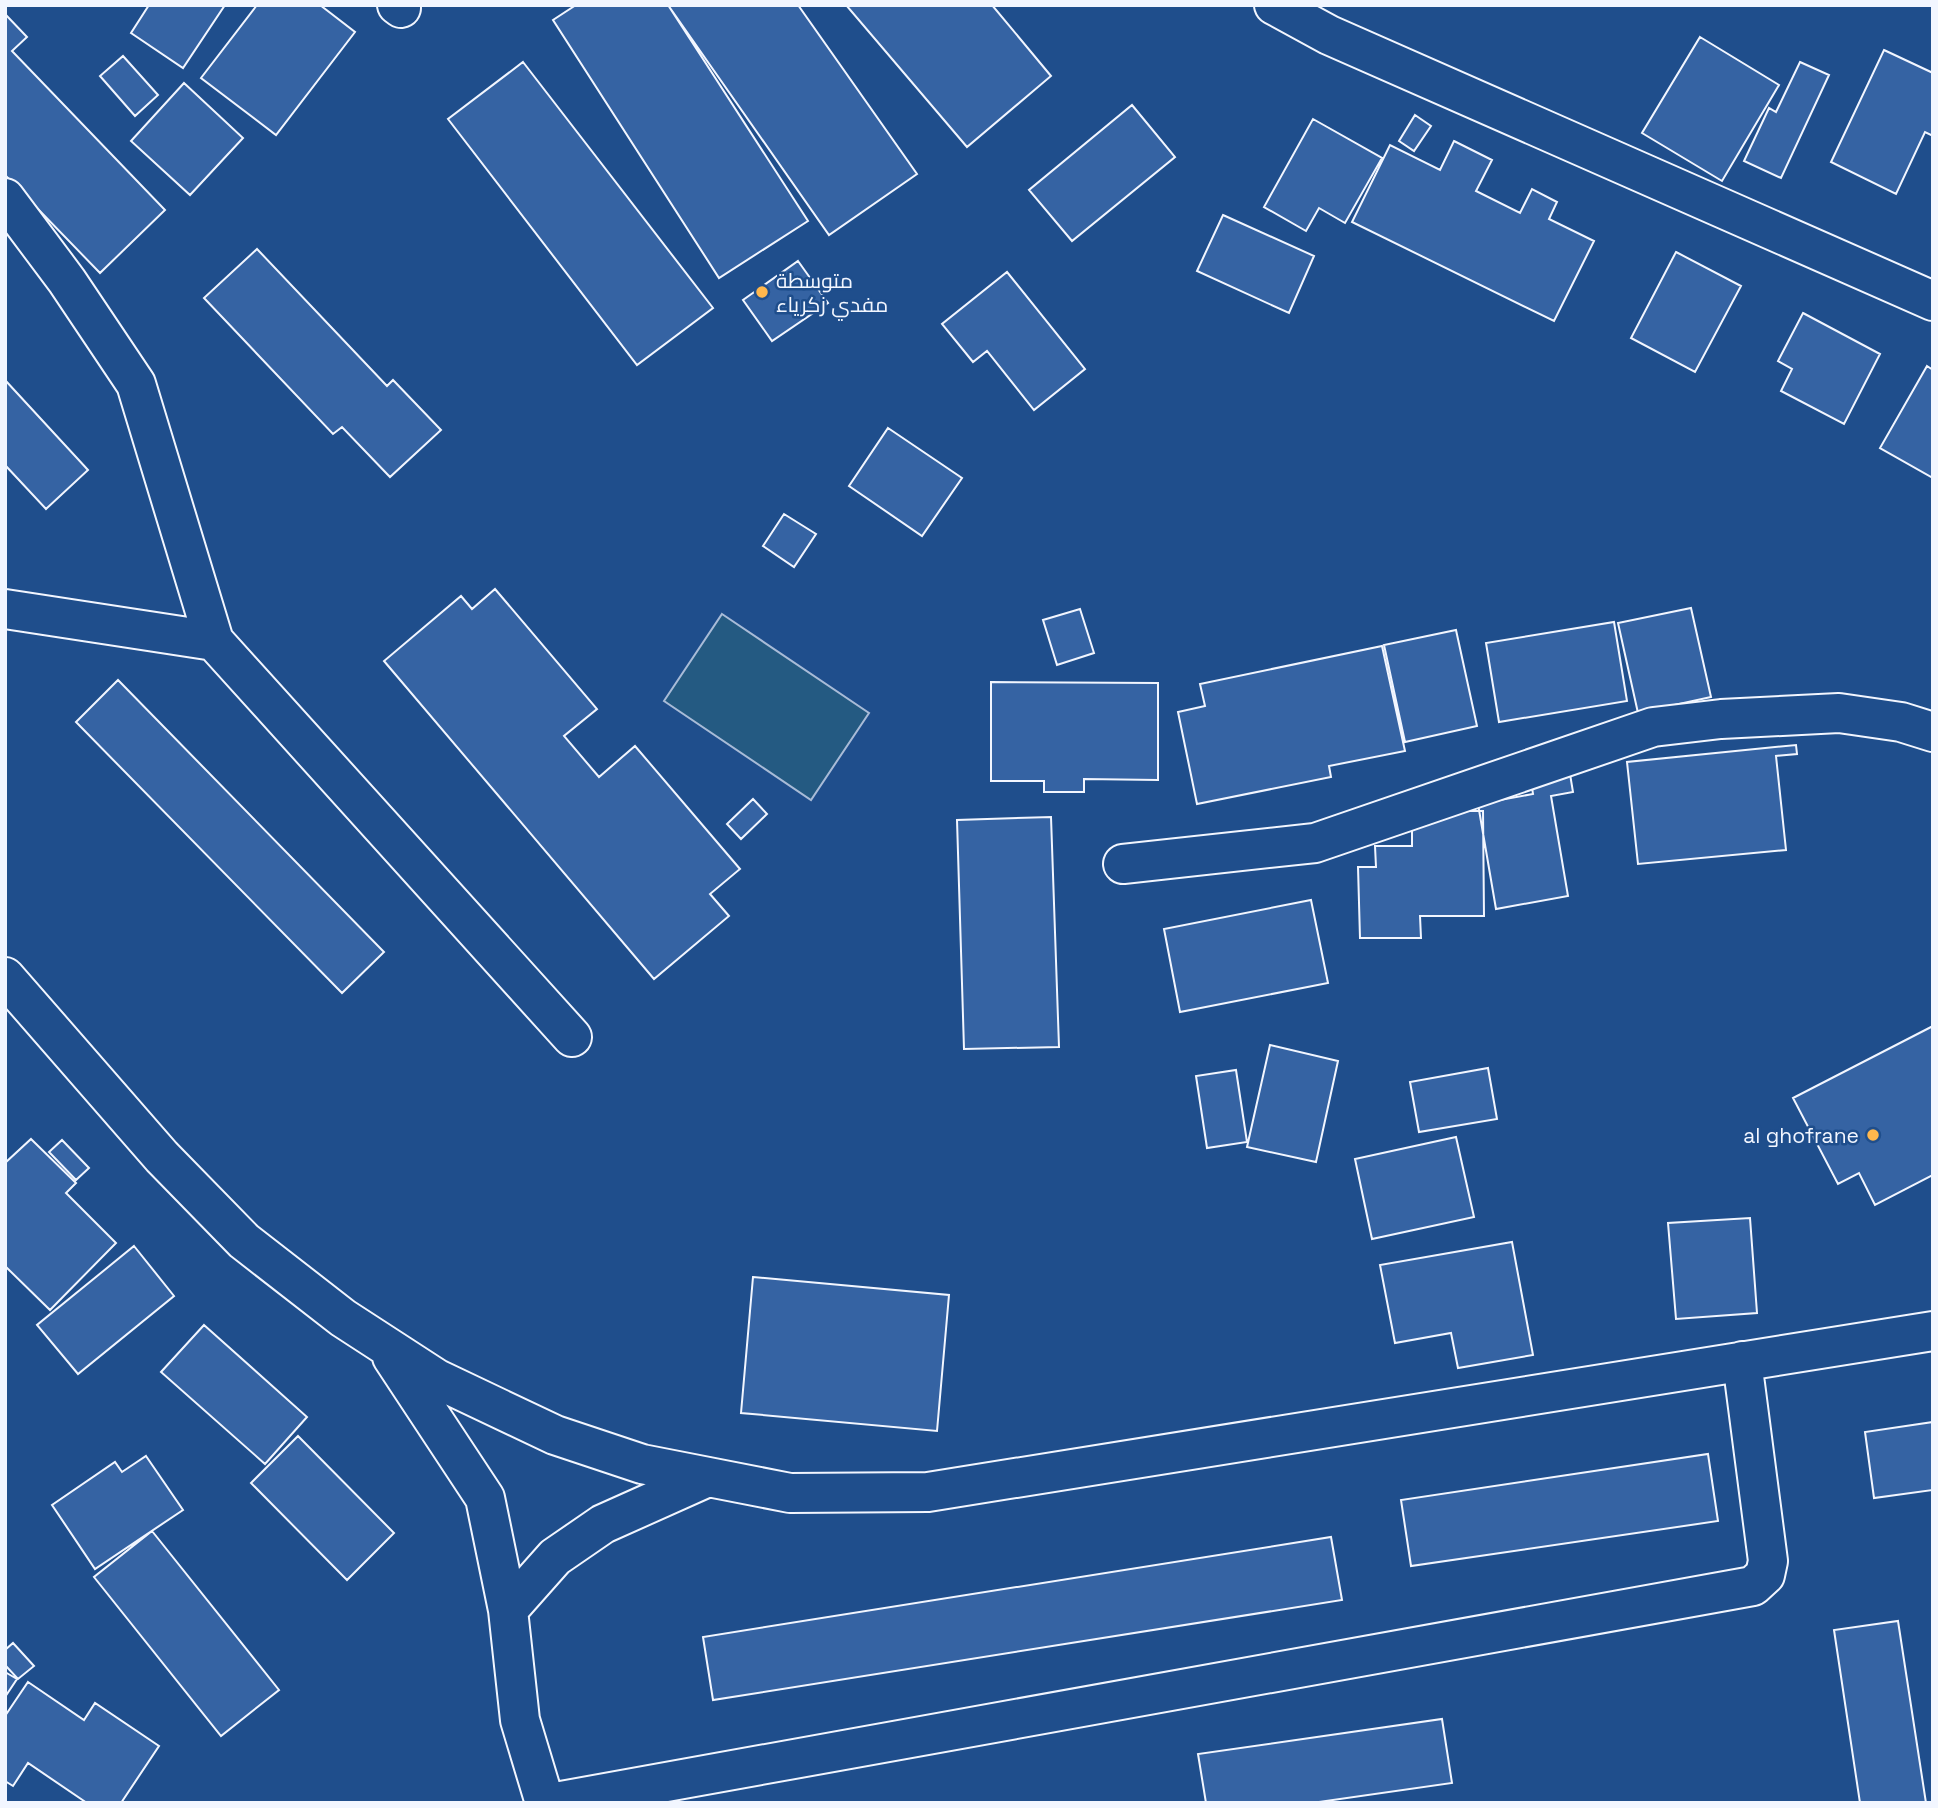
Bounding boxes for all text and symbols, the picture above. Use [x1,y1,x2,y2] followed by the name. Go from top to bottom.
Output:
[776,267,888,321] place label: متوسطة مفدي زكرياء
[754,284,770,300] marker: متوسطة مفدي زكرياء
[1743,1122,1859,1149] place label: al ghofrane
[1865,1127,1881,1143] marker: al ghofrane

